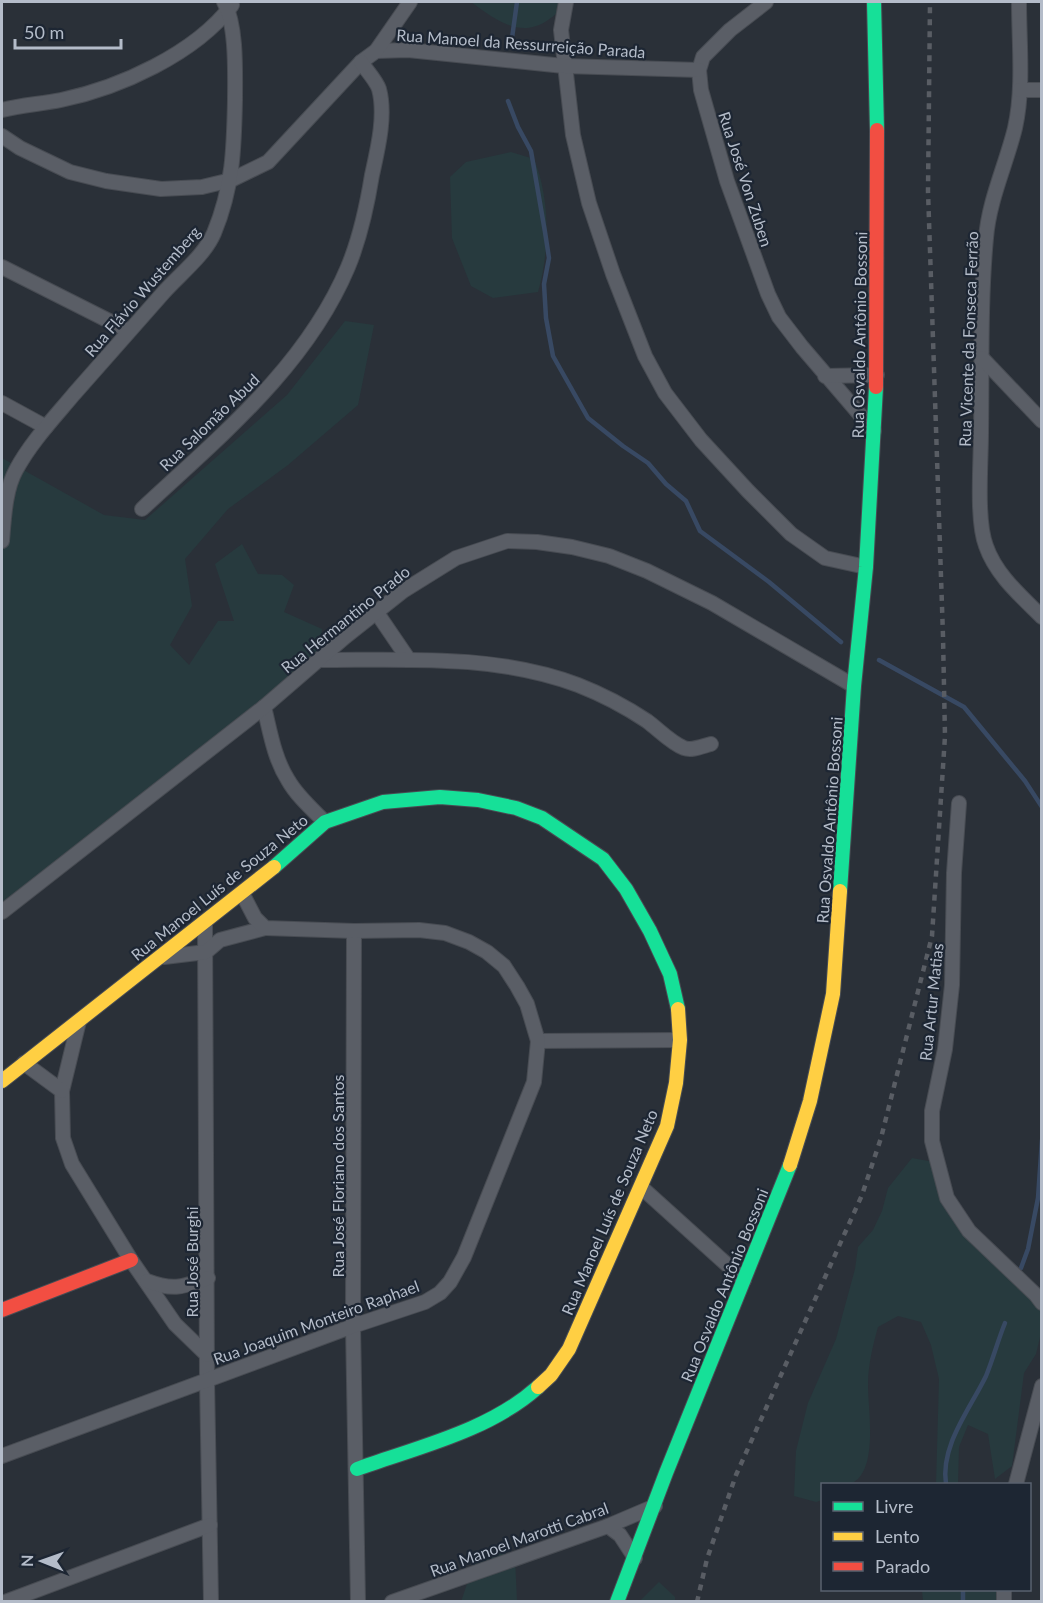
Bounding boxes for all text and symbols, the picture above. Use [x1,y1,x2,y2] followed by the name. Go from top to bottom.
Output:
[15,12,122,50] scale bar
[24,21,64,43] text: 50 m
[396,25,646,61] street label: Rua Manoel da Ressurreição Parada
[715,109,777,249] street label: Rua José Von Zuben
[80,222,204,360] street label: Rua Flávio Wustemberg
[848,231,870,439] street label: Rua Osvaldo Antônio Bossoni
[955,231,981,447] street label: Rua Vicente da Fonseca Ferrão
[155,370,263,474] street label: Rua Salomão Abud
[277,561,413,677] street label: Rua Hermantino Prado
[812,716,846,924] street label: Rua Osvaldo Antônio Bossoni
[127,810,311,964] street label: Rua Manoel Luís de Souza Neto
[915,942,947,1062] street label: Rua Artur Matias
[328,1075,347,1277] street label: Rua José Floriano dos Santos
[557,1106,661,1318] street label: Rua Manoel Luís de Souza Neto
[676,1186,772,1384] street label: Rua Osvaldo Antônio Bossoni
[182,1206,201,1318] street label: Rua José Burghi
[210,1276,422,1368] street label: Rua Joaquim Monteiro Raphael
[821,1483,1031,1591] legend
[875,1495,914,1517] text: Livre
[427,1498,611,1580] street label: Rua Manoel Marotti Cabral
[875,1525,920,1547] text: Lento
[12,1531,72,1591] north arrow
[17,1554,36,1567] text: N
[875,1555,930,1577] text: Parado

